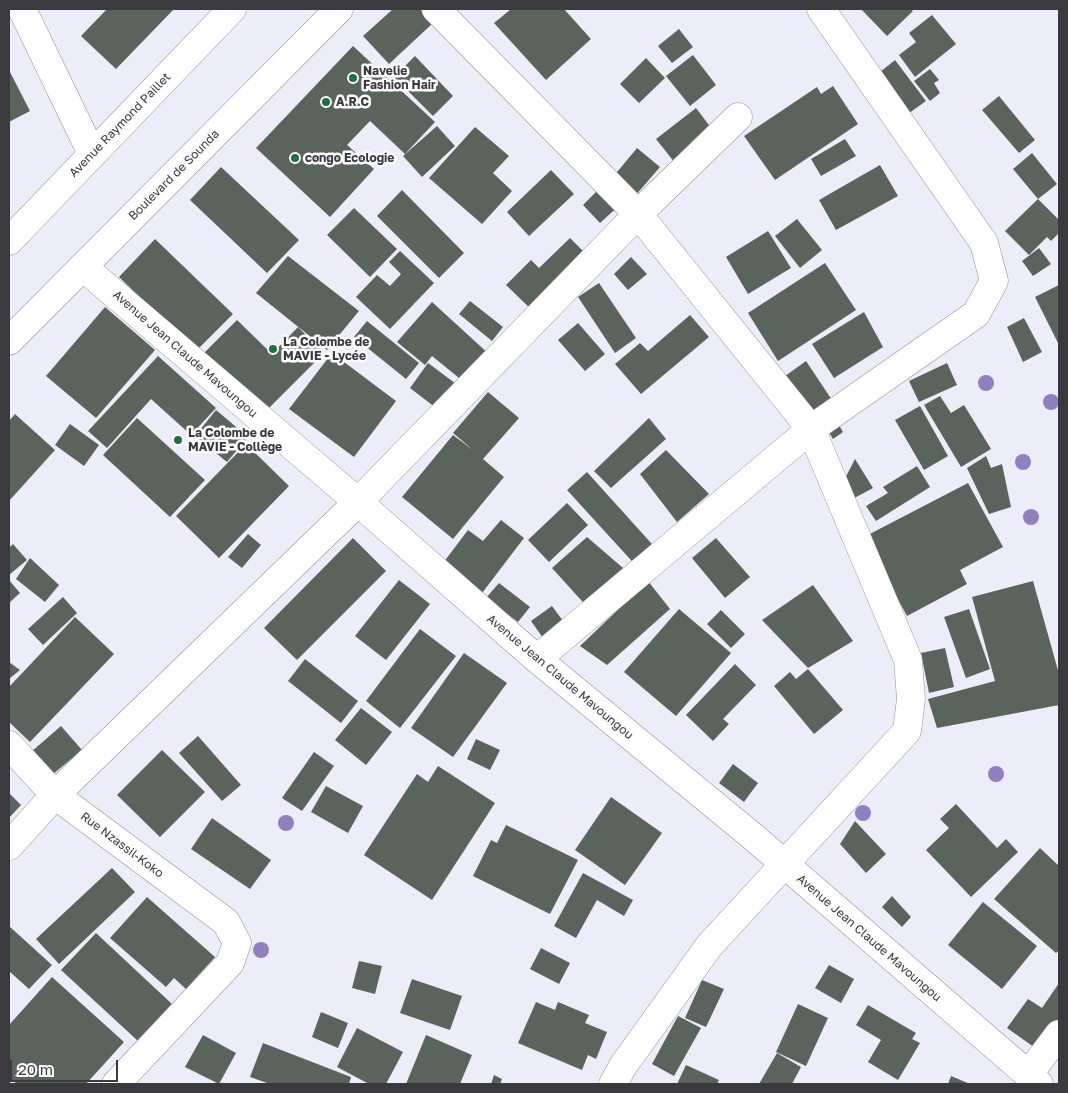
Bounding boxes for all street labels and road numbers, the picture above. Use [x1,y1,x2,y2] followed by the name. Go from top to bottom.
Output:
[66,70,174,180] street label: Avenue Raymond Paillet
[126,127,222,223] street label: Boulevard de Sounda
[110,287,260,421] street label: Avenue Jean Claude Mavoungou
[484,612,636,742] street label: Avenue Jean Claude Mavoungou
[78,809,166,881] street label: Rue Nzassil-Koko
[794,871,944,1005] street label: Avenue Jean Claude Mavoungou

